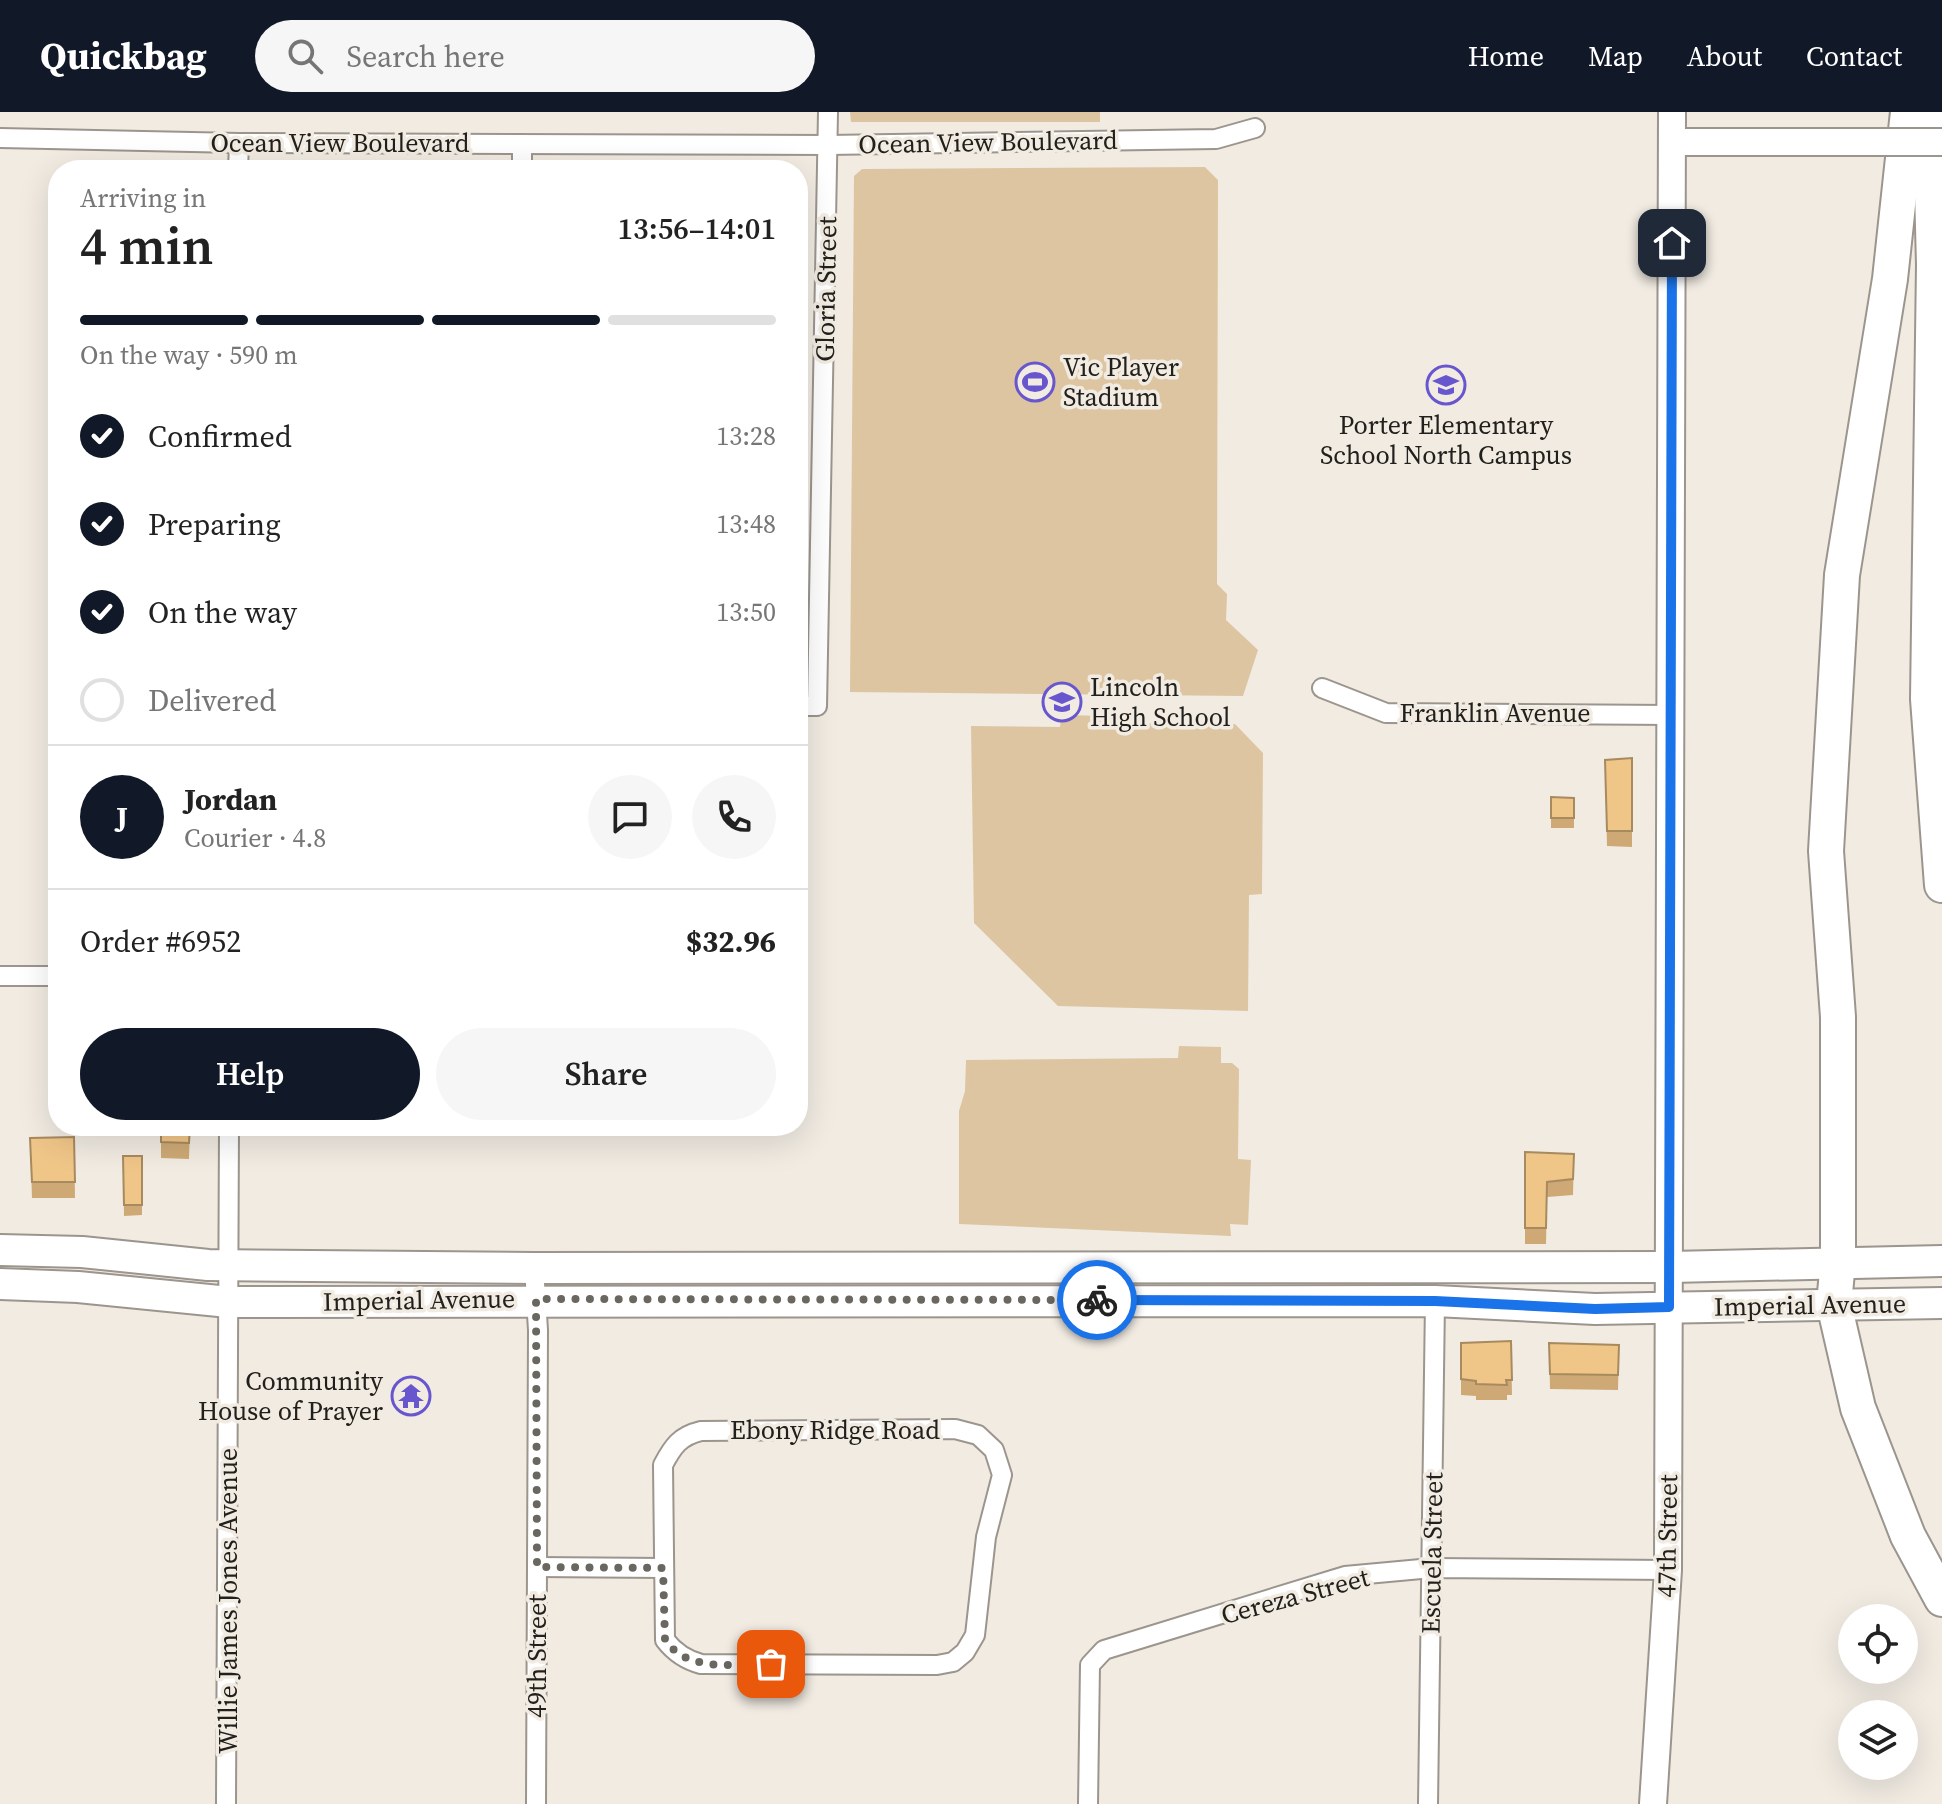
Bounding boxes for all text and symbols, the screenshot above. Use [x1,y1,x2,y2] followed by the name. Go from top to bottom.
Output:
[255,20,815,92] search box
[40,30,207,82] text: Quickbag
[283,34,327,78] icon: search
[347,36,505,77] text: Search here
[1468,37,1544,75] text: Home
[1588,37,1643,75] text: Map
[1687,37,1762,75] text: About
[1806,37,1902,75] text: Contact
[858,122,1118,162] street label: Ocean View Boulevard
[210,125,470,161] street label: Ocean View Boulevard
[80,180,206,216] text: Arriving in
[617,208,776,249] text: 13:56–14:01
[1638,209,1706,277] pin
[80,210,213,281] text: 4 min
[807,216,845,362] street label: Gloria Street
[1650,221,1694,265] icon: home
[80,337,298,373] text: On the way · 590 m
[1063,349,1179,415] place label: Vic Player Stadium
[1014,361,1056,403] sports icon: Vic Player Stadium
[1425,364,1467,406] school or university icon: Porter Elementary School North Campus
[1320,407,1572,473] place label: Porter Elementary School North Campus
[80,414,124,458] icon: check
[148,416,292,457] text: Confirmed
[716,418,776,454] text: 13:28
[80,502,124,546] icon: check
[148,504,281,545] text: Preparing
[716,506,776,542] text: 13:48
[80,590,124,634] icon: check
[148,592,297,633] text: On the way
[716,594,776,630] text: 13:50
[1090,669,1231,735] place label: Lincoln High School
[148,680,276,721] text: Delivered
[1041,681,1083,723] school or university icon: Lincoln High School
[1400,695,1590,731] street label: Franklin Avenue
[588,775,672,859] button: chat
[692,775,776,859] button: phone
[184,779,277,820] text: Jordan
[116,797,128,838] text: J
[184,820,326,856] text: Courier · 4.8
[80,921,241,962] text: Order #6952
[686,921,776,962] text: $32.96
[80,1028,420,1120] button: Help
[436,1028,776,1120] button: Share
[1057,1260,1137,1340] courier
[1075,1278,1119,1322] icon: bike
[323,1280,515,1320] street label: Imperial Avenue
[1714,1285,1906,1325] street label: Imperial Avenue
[198,1363,384,1429] place label: Community House of Prayer
[390,1375,432,1417] temple icon: Community House of Prayer
[730,1412,940,1448] street label: Ebony Ridge Road
[210,1448,246,1754] street label: Willie James Jones Avenue
[1413,1471,1451,1634] street label: Escuela Street
[1648,1473,1686,1598] street label: 47th Street
[1217,1559,1374,1633] street label: Cereza Street
[519,1594,555,1718] street label: 49th Street
[1838,1604,1918,1780] map controls
[1838,1604,1918,1684] button: locate
[737,1630,805,1698] pin
[749,1642,793,1686] icon: bag
[1838,1700,1918,1780] button: layers

